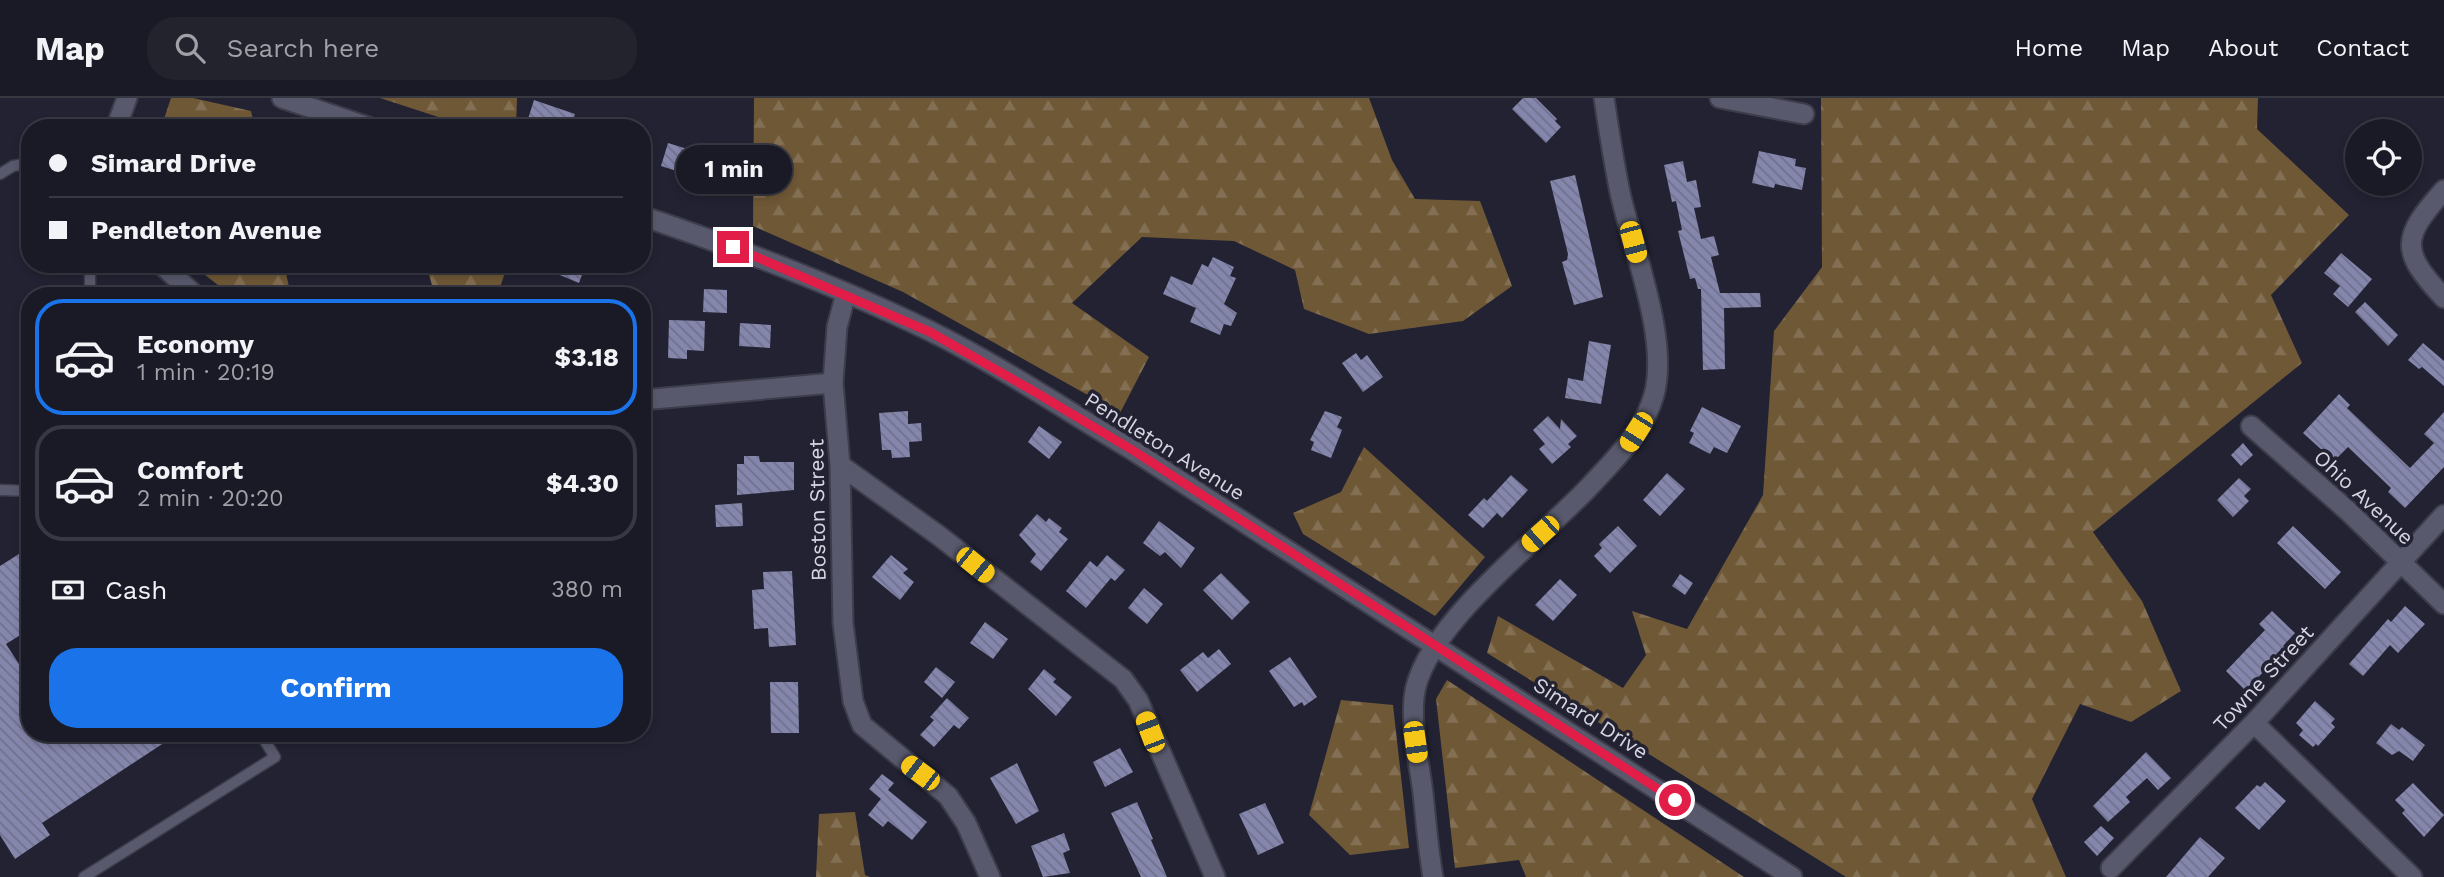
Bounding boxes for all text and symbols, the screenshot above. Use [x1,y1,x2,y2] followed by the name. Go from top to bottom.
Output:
[147,17,637,80] search box
[35,29,105,68] text: Map
[171,29,209,67] icon: search
[227,33,379,63] text: Search here
[2015,34,2083,62] text: Home
[2121,34,2170,62] text: Map
[2208,34,2278,62] text: About
[2316,34,2409,62] text: Contact
[2345,119,2422,196] map controls
[2345,119,2422,196] button: locate
[675,145,791,194] callout: 1 min
[91,148,256,178] text: Simard Drive
[704,156,764,183] text: 1 min
[91,215,322,245] text: Pendleton Avenue
[1618,219,1649,265] car
[717,231,749,263] route end
[53,326,116,389] icon: car
[137,329,254,359] text: Economy
[554,342,619,372] text: $3.18
[137,359,275,386] text: 1 min · 20:19
[1080,387,1250,505] street label: Pendleton Avenue
[1616,409,1657,455] car
[803,439,831,581] street label: Boston Street
[2309,444,2419,550] street label: Ohio Avenue
[53,452,116,515] icon: car
[137,455,243,485] text: Comfort
[546,468,619,498] text: $4.30
[137,485,284,512] text: 2 min · 20:20
[1518,512,1563,556] car
[953,544,998,586] car
[49,571,87,609] icon: cash
[105,575,167,605] text: Cash
[551,576,623,603] text: 380 m
[2208,620,2319,736] street label: Towne Street
[49,648,623,728] button: Confirm
[1529,672,1653,764] street label: Simard Drive
[1133,709,1168,755] car
[1402,720,1429,764] car
[897,752,944,794] car
[1659,784,1691,816] route start

